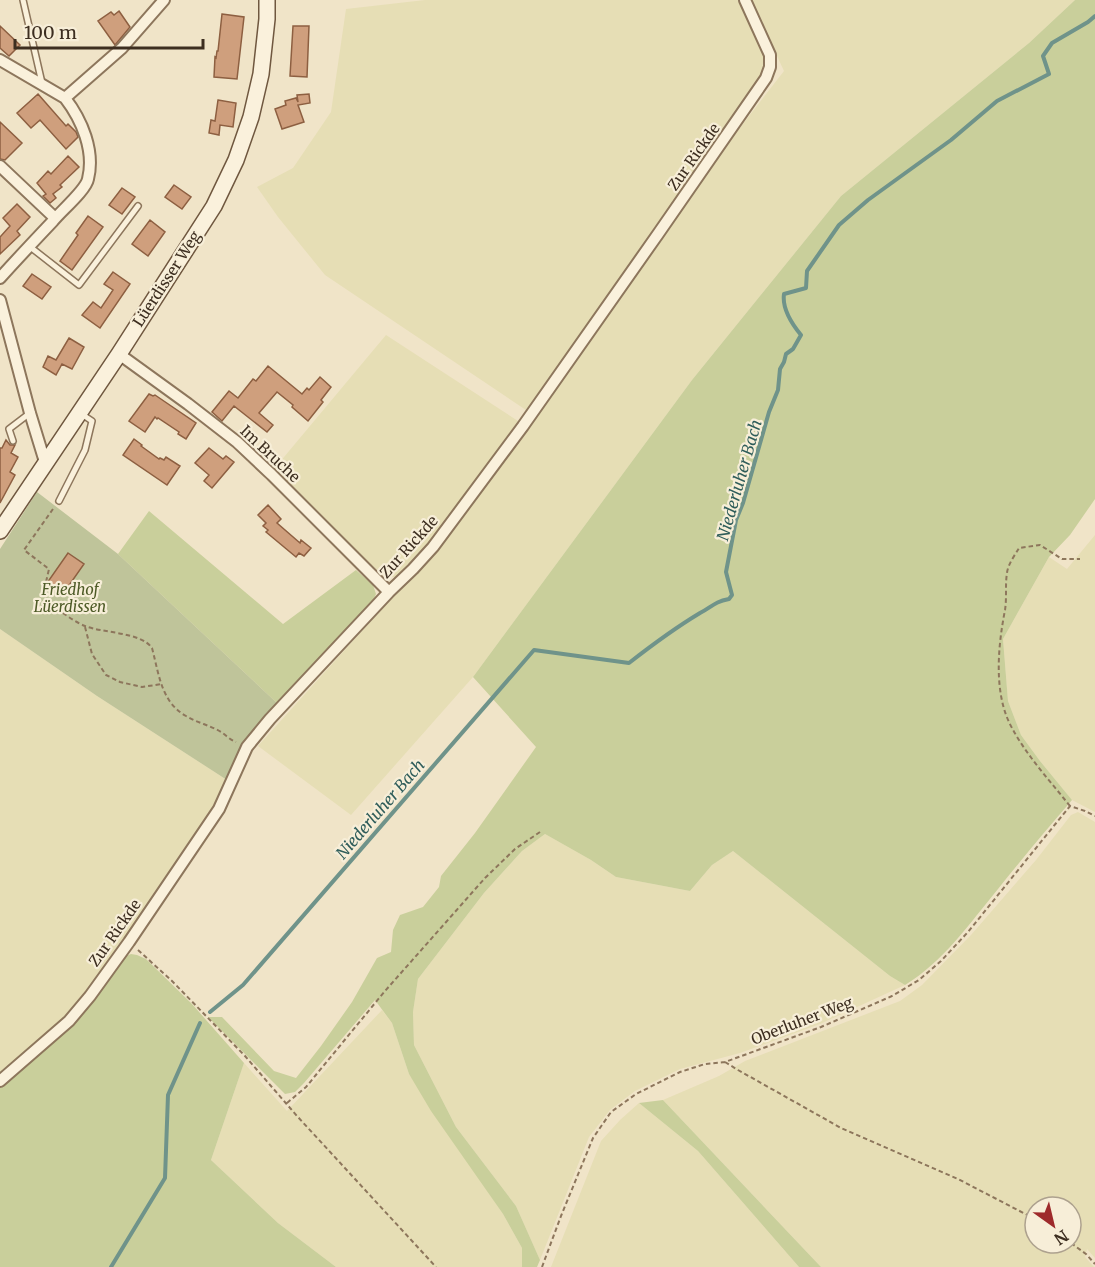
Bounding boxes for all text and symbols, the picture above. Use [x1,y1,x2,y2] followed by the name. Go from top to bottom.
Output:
[15,12,202,50] scale bar
[24,21,77,44] text: 100 m
[663,119,724,194] street label: Zur Rickde
[128,227,205,330] street label: Lüerdisser Weg
[712,417,766,543] water label: Niederluher Bach
[236,421,304,486] street label: Im Bruche
[376,511,442,582] street label: Zur Rickde
[34,580,106,616] park label: Friedhof Lüerdissen
[331,755,429,863] water label: Niederluher Bach
[84,895,145,970] street label: Zur Rickde
[748,992,855,1049] street label: Oberluher Weg
[1023,1195,1083,1255] north arrow
[1050,1226,1072,1249] text: N

